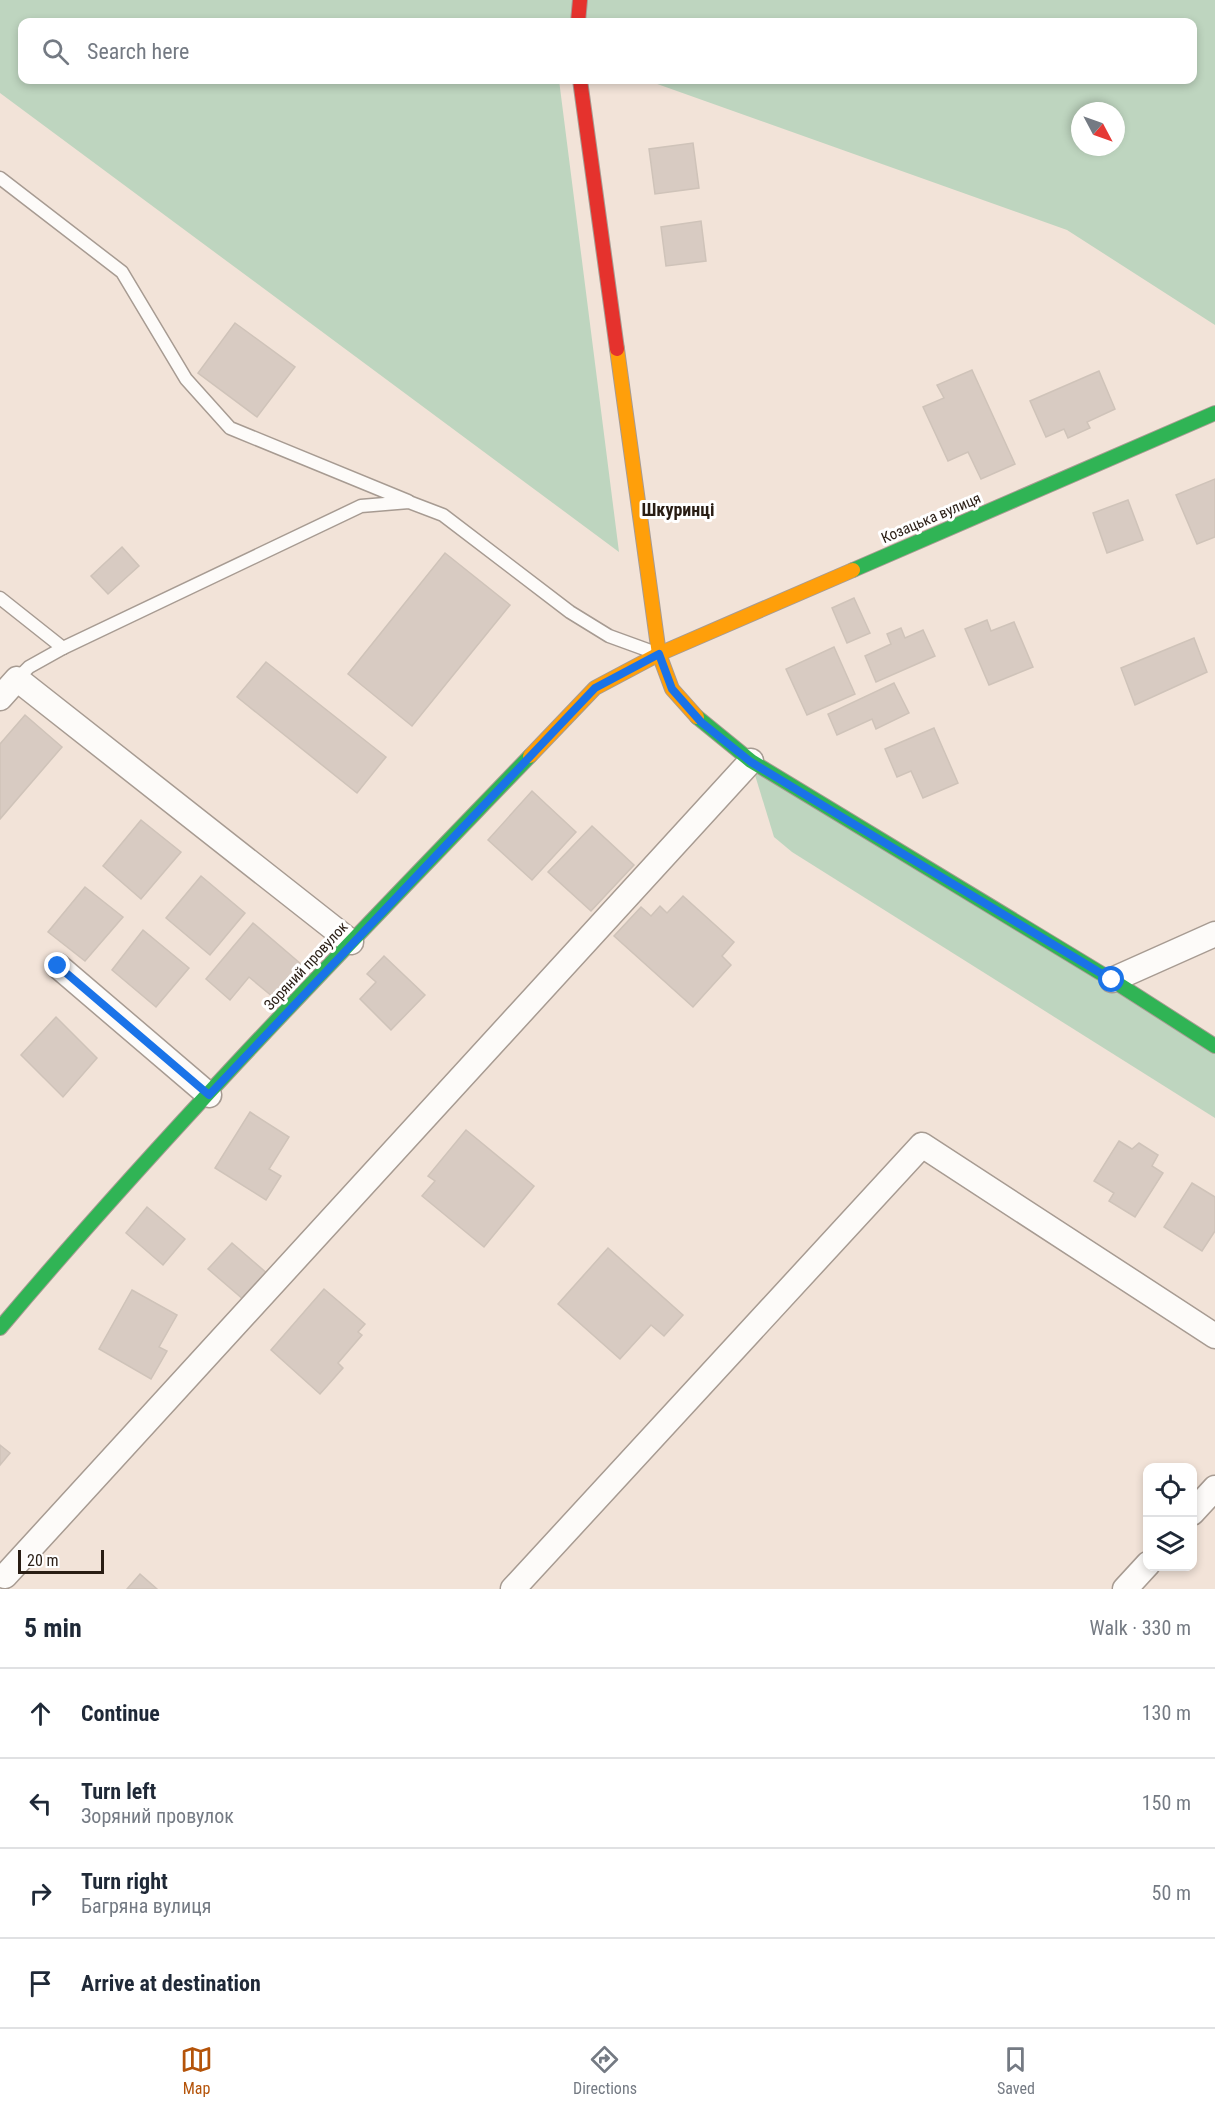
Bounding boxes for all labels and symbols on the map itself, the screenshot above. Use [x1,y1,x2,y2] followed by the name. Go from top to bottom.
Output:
[1071,102,1125,156] north arrow
[879,489,983,547] street label: Козацька вулиця
[641,499,715,520] district label: Шкуринці
[260,918,352,1014] street label: Зоряний провулок
[44,952,70,978] route end
[1098,966,1124,992] route start
[18,1547,104,1574] scale bar

